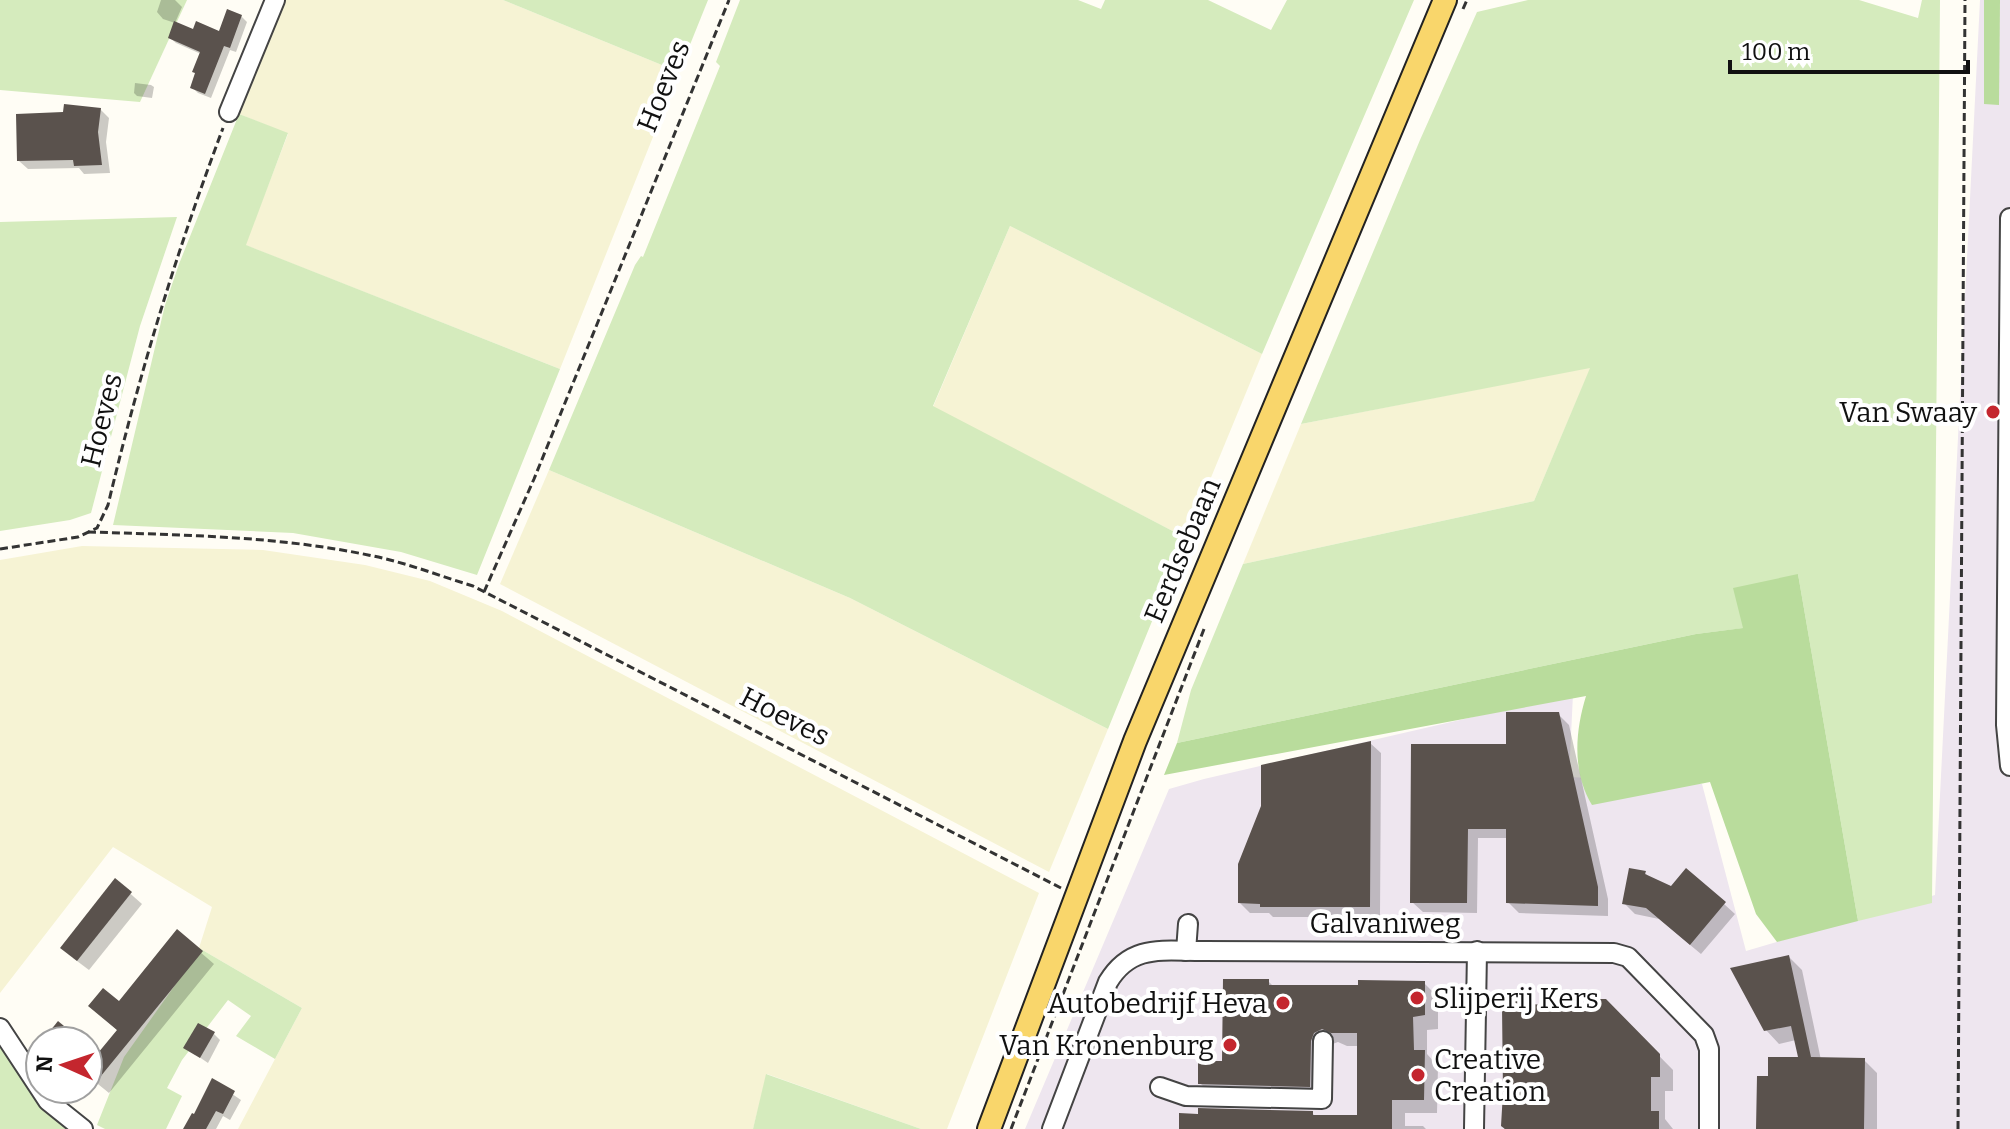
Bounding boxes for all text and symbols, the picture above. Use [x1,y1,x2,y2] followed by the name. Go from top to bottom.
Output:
[1730,24,1968,74] scale bar
[630,36,697,137] street label: Hoeves
[1742,38,1810,66] text: 100 m
[74,370,129,471] street label: Hoeves
[1839,396,1977,429] place label: Van Swaay
[1984,403,2002,421] marker: Van Swaay
[1137,473,1228,627] street label: Eerdsebaan
[735,680,835,753] street label: Hoeves
[1309,907,1461,940] street label: Galvaniweg
[1433,982,1599,1015] place label: Slijperij Kers
[1047,987,1267,1020] place label: Autobedrijf Heva
[1408,989,1426,1007] marker: Slijperij Kers
[1274,994,1292,1012] marker: Autobedrijf Heva
[24,1025,104,1105] north arrow
[999,1029,1214,1062] place label: Van Kronenburg
[1221,1036,1239,1054] marker: Van Kronenburg
[1434,1043,1546,1108] place label: Creative Creation
[31,1055,58,1073] text: N
[1409,1066,1427,1084] marker: Creative Creation

